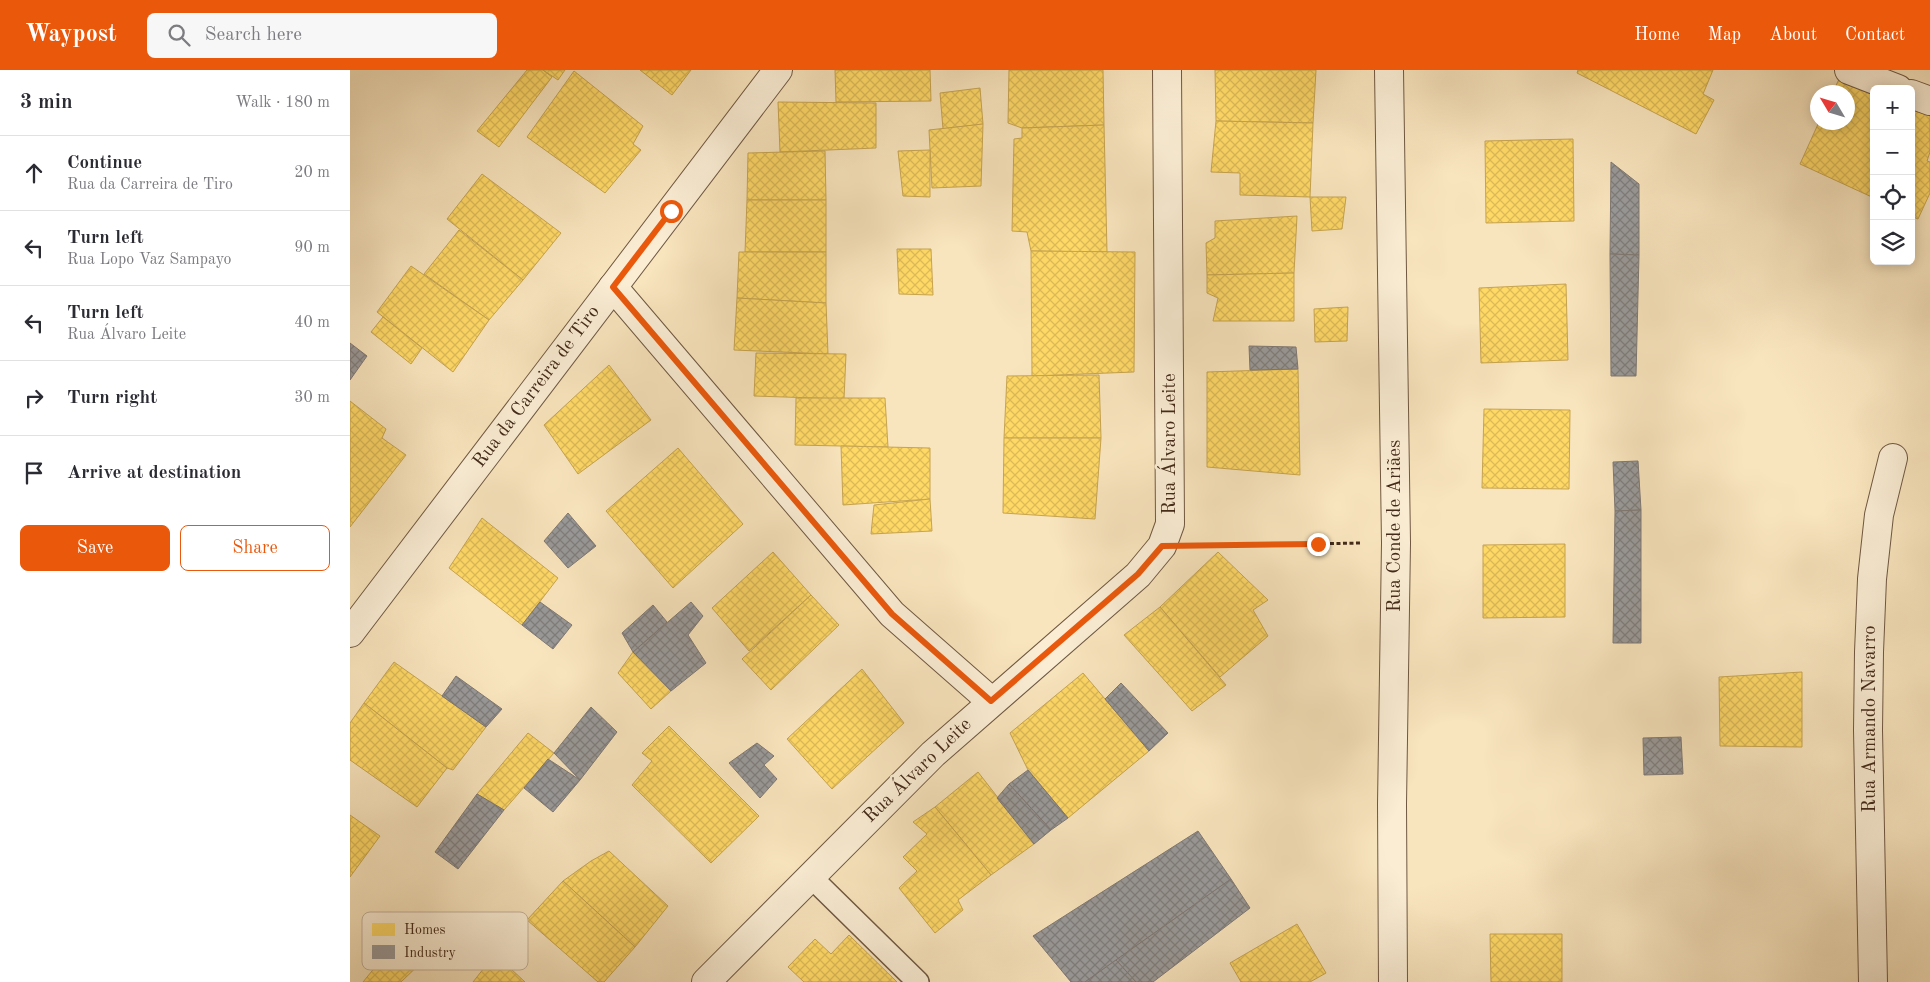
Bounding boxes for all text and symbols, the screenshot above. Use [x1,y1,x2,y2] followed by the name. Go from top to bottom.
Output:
[147,13,497,58] search box
[165,21,193,49] icon: search
[25,23,117,47] text: Waypost
[205,26,302,45] text: Search here
[1634,26,1680,44] text: Home
[1708,26,1741,44] text: Map
[1769,26,1817,44] text: About
[1845,26,1905,44] text: Contact
[1810,85,1855,130] north arrow
[1870,85,1915,265] map controls
[1870,85,1915,130] button: +
[20,92,73,113] text: 3 min
[235,95,330,111] text: Walk · 180 m
[1870,130,1915,175] button: −
[67,154,142,173] text: Continue
[20,159,48,187] icon: ahead
[294,165,330,181] text: 20 m
[1870,175,1915,220] button: locate
[67,177,233,193] text: Rua da Carreira de Tiro
[660,200,683,223] route start
[1870,220,1915,265] button: layers
[67,229,144,248] text: Turn left
[20,234,48,262] icon: left
[294,240,330,256] text: 90 m
[67,252,231,268] text: Rua Lopo Vaz Sampayo
[470,303,604,471] street label: Rua da Carreira de Tiro
[67,304,144,323] text: Turn left
[20,309,48,337] icon: left
[294,315,330,331] text: 40 m
[67,327,186,343] text: Rua Álvaro Leite
[1157,373,1180,515] street label: Rua Álvaro Leite
[20,384,48,412] icon: right
[67,389,157,408] text: Turn right
[294,390,330,406] text: 30 m
[1386,440,1405,612] street label: Rua Conde de Ariães
[20,459,48,487] icon: arrive
[67,464,241,483] text: Arrive at destination
[20,525,170,571] button: Save
[180,525,330,571] button: Share
[1307,533,1330,556] route end
[1861,625,1880,813] street label: Rua Armando Navarro
[858,712,975,827] street label: Rua Álvaro Leite
[362,912,528,970] legend
[404,923,446,937] text: Homes
[404,946,457,960] text: Industry

